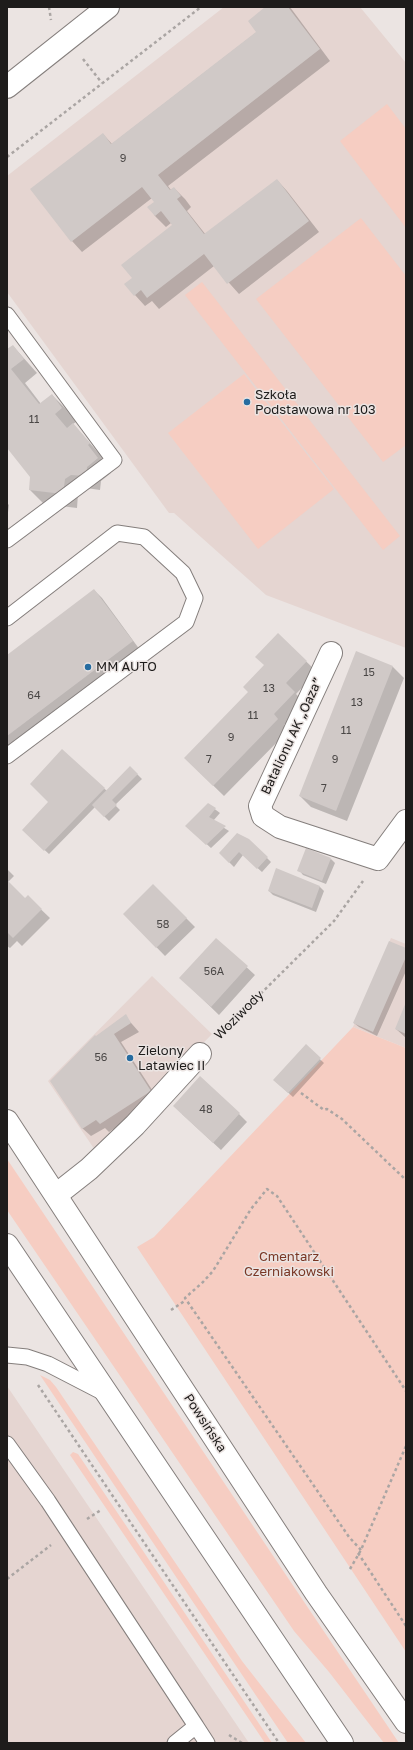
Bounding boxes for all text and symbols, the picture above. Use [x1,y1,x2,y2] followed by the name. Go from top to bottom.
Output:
[120,152,126,166] house number: 9
[255,387,376,418] place label: Szkoła Podstawowa nr 103
[242,397,252,407] marker: Szkoła Podstawowa nr 103
[29,413,39,427] house number: 11
[96,659,157,675] place label: MM AUTO
[83,662,93,672] marker: MM AUTO
[363,666,375,680] house number: 15
[258,675,326,797] street label: Batalionu AK „Oaza”
[263,682,275,696] house number: 13
[27,689,41,703] house number: 64
[351,696,363,710] house number: 13
[248,709,258,723] house number: 11
[341,724,351,738] house number: 11
[228,731,234,745] house number: 9
[206,753,212,767] house number: 7
[332,753,338,767] house number: 9
[321,782,327,796] house number: 7
[156,918,170,932] house number: 58
[204,965,224,979] house number: 56A
[211,987,267,1043] street label: Woziwody
[138,1043,205,1074] place label: Zielony Latawiec II
[94,1051,108,1065] house number: 56
[125,1053,135,1063] marker: Zielony Latawiec II
[199,1103,213,1117] house number: 48
[244,1249,334,1280] park label: Cmentarz Czerniakowski
[180,1391,230,1455] street label: Powsińska

